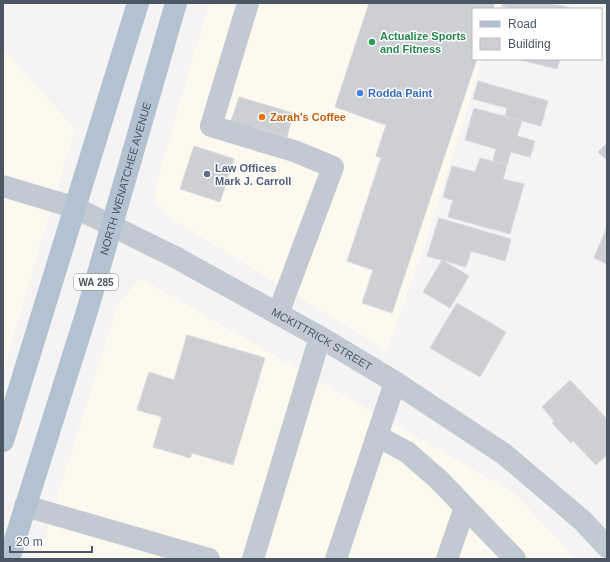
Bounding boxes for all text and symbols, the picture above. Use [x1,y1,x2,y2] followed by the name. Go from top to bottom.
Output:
[472,8,602,60] legend
[508,17,537,31] text: Road
[380,30,466,55] place label: Actualize Sports and Fitness
[367,37,377,47] marker: Actualize Sports and Fitness
[508,37,551,51] text: Building
[368,87,433,99] place label: Rodda Paint
[355,88,365,98] marker: Rodda Paint
[98,101,153,256] street label: NORTH WENATCHEE AVENUE
[270,111,346,123] place label: Zarah's Coffee
[257,112,267,122] marker: Zarah's Coffee
[215,162,291,187] place label: Law Offices Mark J. Carroll
[202,169,212,179] marker: Law Offices Mark J. Carroll
[74,274,118,290] road number: WA 285
[270,306,374,373] street label: MCKITTRICK STREET
[10,528,92,554] scale bar
[16,535,43,549] text: 20 m

